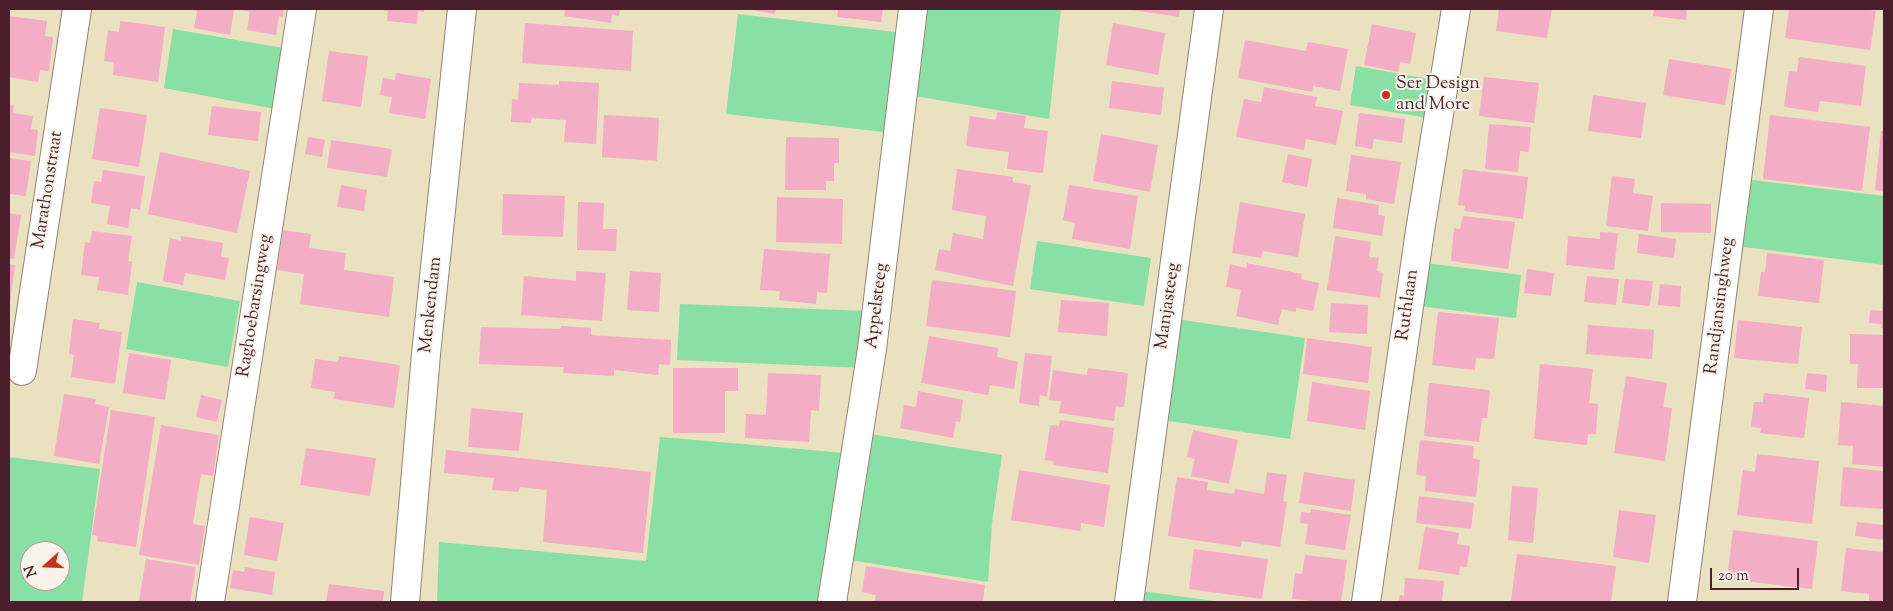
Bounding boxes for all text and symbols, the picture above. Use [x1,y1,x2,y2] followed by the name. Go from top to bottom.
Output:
[1396,74,1480,116] place label: Ser Design and More
[1380,89,1392,101] marker: Ser Design and More
[29,130,69,250] street label: Marathonstraat
[234,233,278,379] street label: Raghoebarsingweg
[1702,236,1740,376] street label: Randjansinghweg
[416,256,448,354] street label: Menkendam
[1152,261,1186,351] street label: Manjasteeg
[862,262,894,350] street label: Appelsteeg
[1393,268,1425,342] street label: Ruthlaan
[20,541,70,591] north arrow
[1713,558,1802,590] scale bar
[21,562,43,579] text: N
[1718,566,1749,587] text: 20 m

